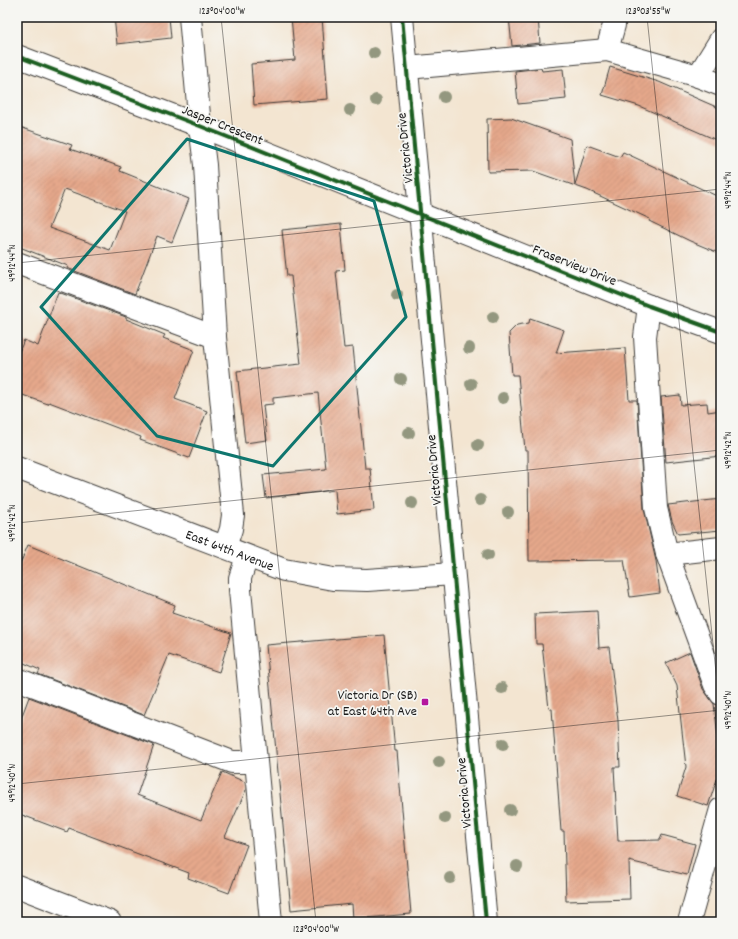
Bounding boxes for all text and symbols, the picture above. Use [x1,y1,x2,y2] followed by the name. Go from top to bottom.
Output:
[199,5,245,19] text: 123°04'00"W
[626,5,671,19] text: 123°03'55"W
[179,100,266,151] street label: Jasper Crescent
[392,112,420,184] street label: Victoria Drive
[722,171,736,209] text: 49°12'44"N
[529,240,619,292] street label: Fraserview Drive
[6,244,20,282] text: 49°12'44"N
[722,431,736,469] text: 49°12'42"N
[422,434,448,506] street label: Victoria Drive
[6,504,20,542] text: 49°12'42"N
[182,525,276,577] street label: East 64th Avenue
[328,686,417,722] place label: Victoria Dr (SB) at East 64th Ave
[722,691,736,729] text: 49°12'40"N
[420,697,430,707] marker: Victoria Dr (SB) at East 64th Ave
[452,757,478,829] street label: Victoria Drive
[6,764,20,802] text: 49°12'40"N
[293,923,339,937] text: 123°04'00"W

